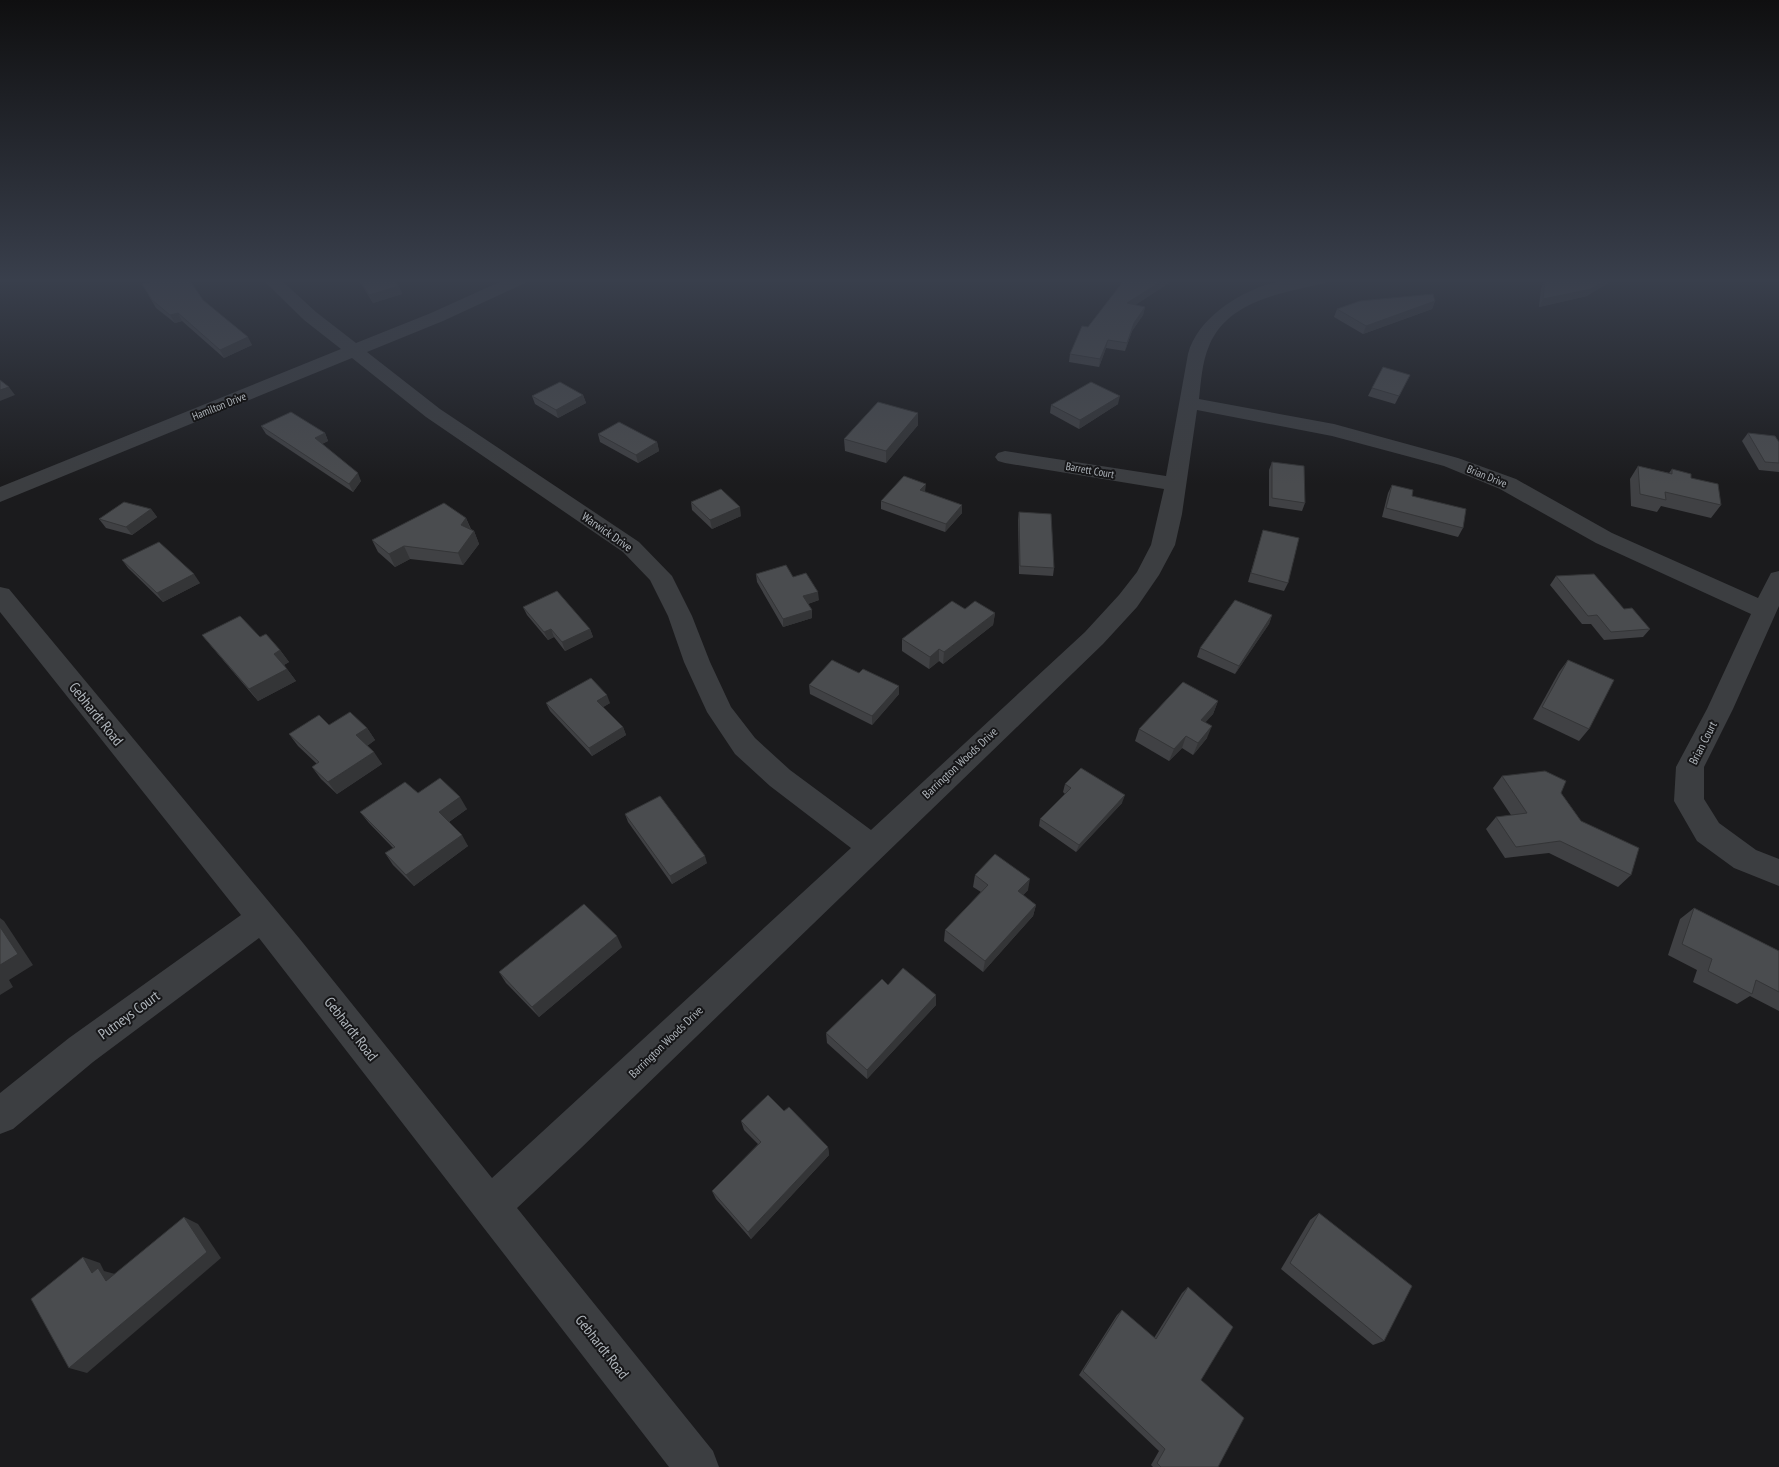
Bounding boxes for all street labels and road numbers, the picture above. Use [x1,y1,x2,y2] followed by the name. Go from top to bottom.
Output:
[190,389,249,423] street label: Hamilton Drive
[1065,459,1115,481] street label: Barrett Court
[1465,462,1510,491] street label: Brian Drive
[579,509,636,555] street label: Warwick Drive
[65,678,128,749] street label: Gebhardt Road
[1685,718,1720,767] street label: Brian Court
[919,724,1001,801] street label: Barrington Woods Drive
[94,986,163,1043] street label: Putneys Court
[320,993,382,1065] street label: Gebhardt Road
[625,1002,706,1081] street label: Barrington Woods Drive
[571,1311,633,1383] street label: Gebhardt Road

